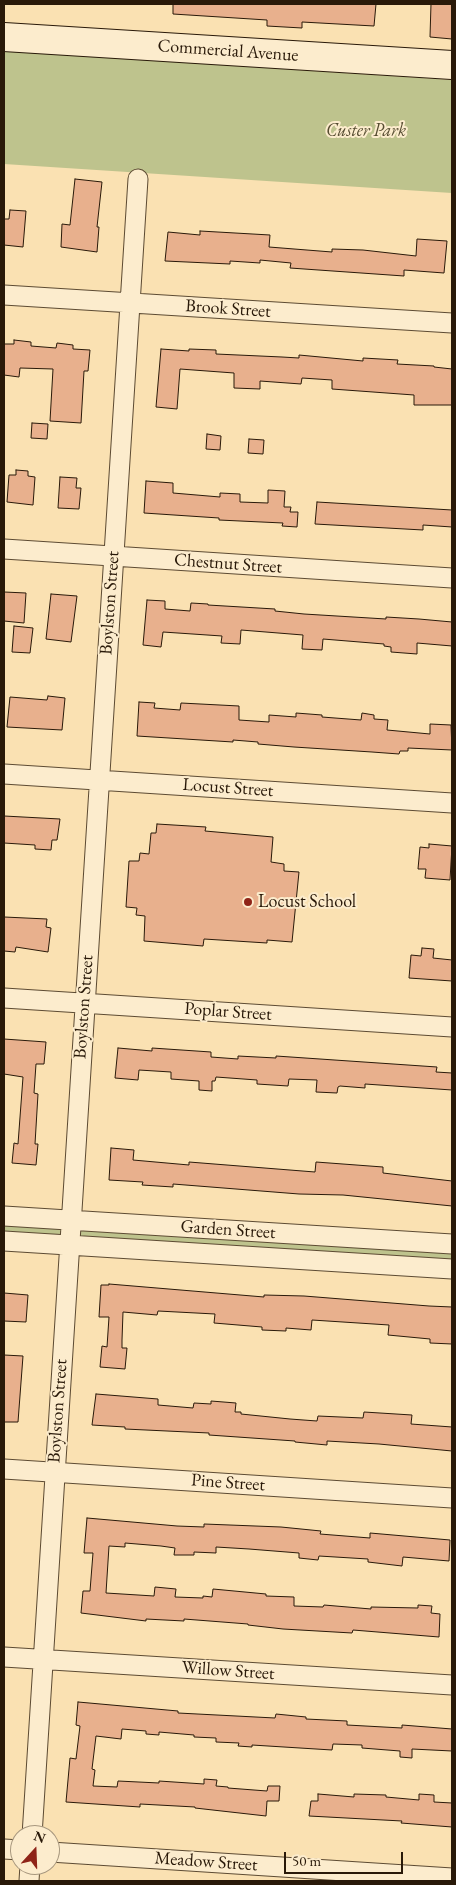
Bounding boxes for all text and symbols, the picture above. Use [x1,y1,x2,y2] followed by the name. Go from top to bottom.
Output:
[157,35,299,67] street label: Commercial Avenue
[326,120,406,142] park label: Custer Park
[184,295,272,323] street label: Brook Street
[173,549,283,579] street label: Chestnut Street
[96,550,124,656] street label: Boylston Street
[182,774,274,802] street label: Locust Street
[258,891,356,913] place label: Locust School
[242,896,254,908] marker: Locust School
[70,954,98,1060] street label: Boylston Street
[184,998,272,1026] street label: Poplar Street
[180,1216,276,1244] street label: Garden Street
[44,1358,72,1464] street label: Boylston Street
[190,1470,266,1496] street label: Pine Street
[181,1657,275,1685] street label: Willow Street
[10,1825,60,1875] north arrow
[31,1826,48,1847] text: N
[286,1842,405,1874] scale bar
[154,1848,258,1876] street label: Meadow Street
[292,1851,321,1870] text: 50 m

